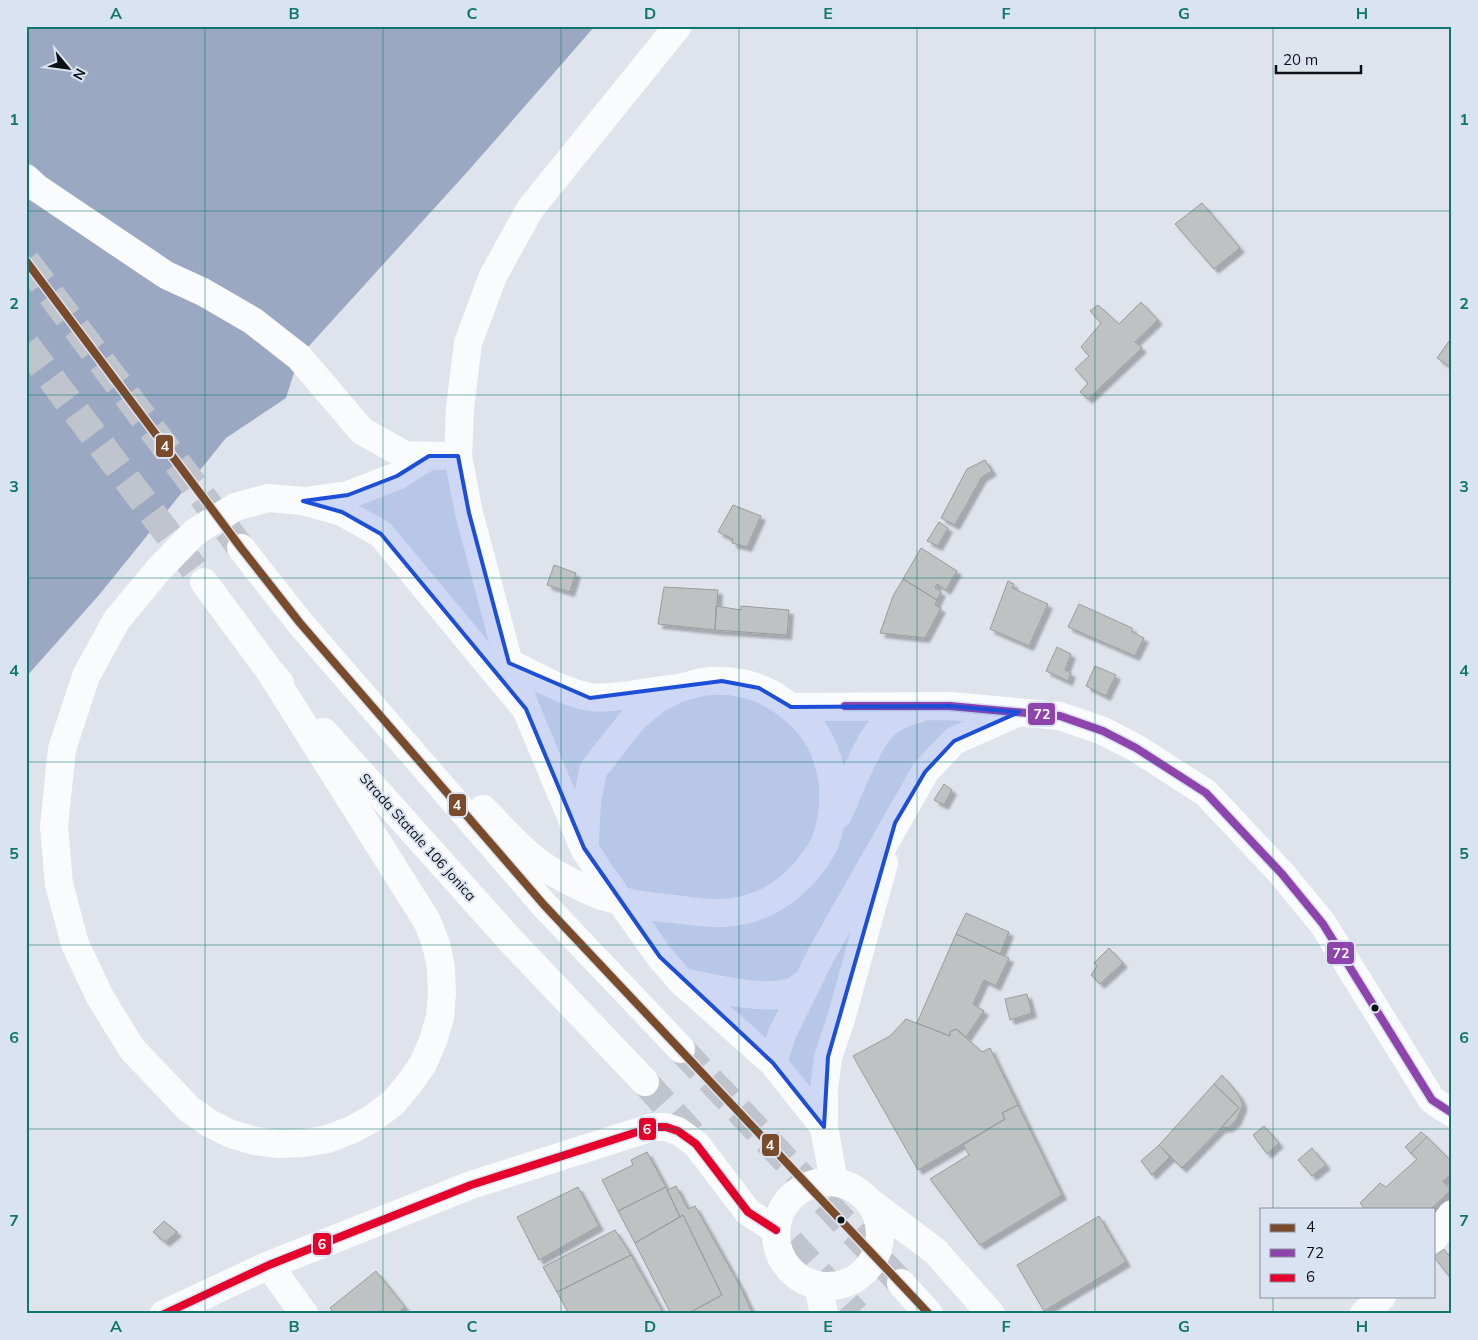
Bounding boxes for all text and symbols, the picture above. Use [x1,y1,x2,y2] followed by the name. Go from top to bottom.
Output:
[110,3,122,23] text: A
[288,3,300,23] text: B
[467,3,478,23] text: C
[644,3,656,23] text: D
[823,3,833,23] text: E
[1001,3,1011,23] text: F
[1178,3,1190,23] text: G
[1356,3,1368,23] text: H
[42,42,92,92] north arrow
[1276,42,1360,74] scale bar
[1283,50,1318,69] text: 20 m
[69,65,90,83] text: N
[9,109,19,129] text: 1
[1459,109,1469,129] text: 1
[9,293,19,313] text: 2
[1459,293,1469,313] text: 2
[155,434,174,458] line badge: 4
[161,437,170,455] text: 4
[9,476,19,496] text: 3
[1459,476,1469,496] text: 3
[9,660,19,680] text: 4
[1459,660,1469,680] text: 4
[1027,702,1056,726] line badge: 72
[1034,705,1050,723] text: 72
[356,769,480,905] street label: Strada Statale 106 Jonica
[448,793,467,817] line badge: 4
[453,796,462,814] text: 4
[9,843,19,863] text: 5
[1459,843,1469,863] text: 5
[1326,941,1355,965] line badge: 72
[1333,944,1349,962] text: 72
[1370,1003,1380,1013] unlabelled marker
[9,1027,19,1047] text: 6
[1459,1027,1469,1047] text: 6
[638,1117,657,1141] line badge: 6
[643,1120,651,1138] text: 6
[761,1133,780,1157] line badge: 4
[766,1136,775,1154] text: 4
[1260,1208,1436,1298] legend
[9,1210,19,1230] text: 7
[1459,1210,1469,1230] text: 7
[836,1215,846,1225] unlabelled marker
[1306,1217,1315,1236] text: 4
[312,1232,332,1256] line badge: 6
[318,1235,326,1253] text: 6
[1306,1243,1324,1262] text: 72
[1306,1267,1315,1286] text: 6
[110,1316,122,1336] text: A
[288,1316,300,1336] text: B
[467,1316,478,1336] text: C
[644,1316,656,1336] text: D
[823,1316,833,1336] text: E
[1001,1316,1011,1336] text: F
[1178,1316,1190,1336] text: G
[1356,1316,1368,1336] text: H

